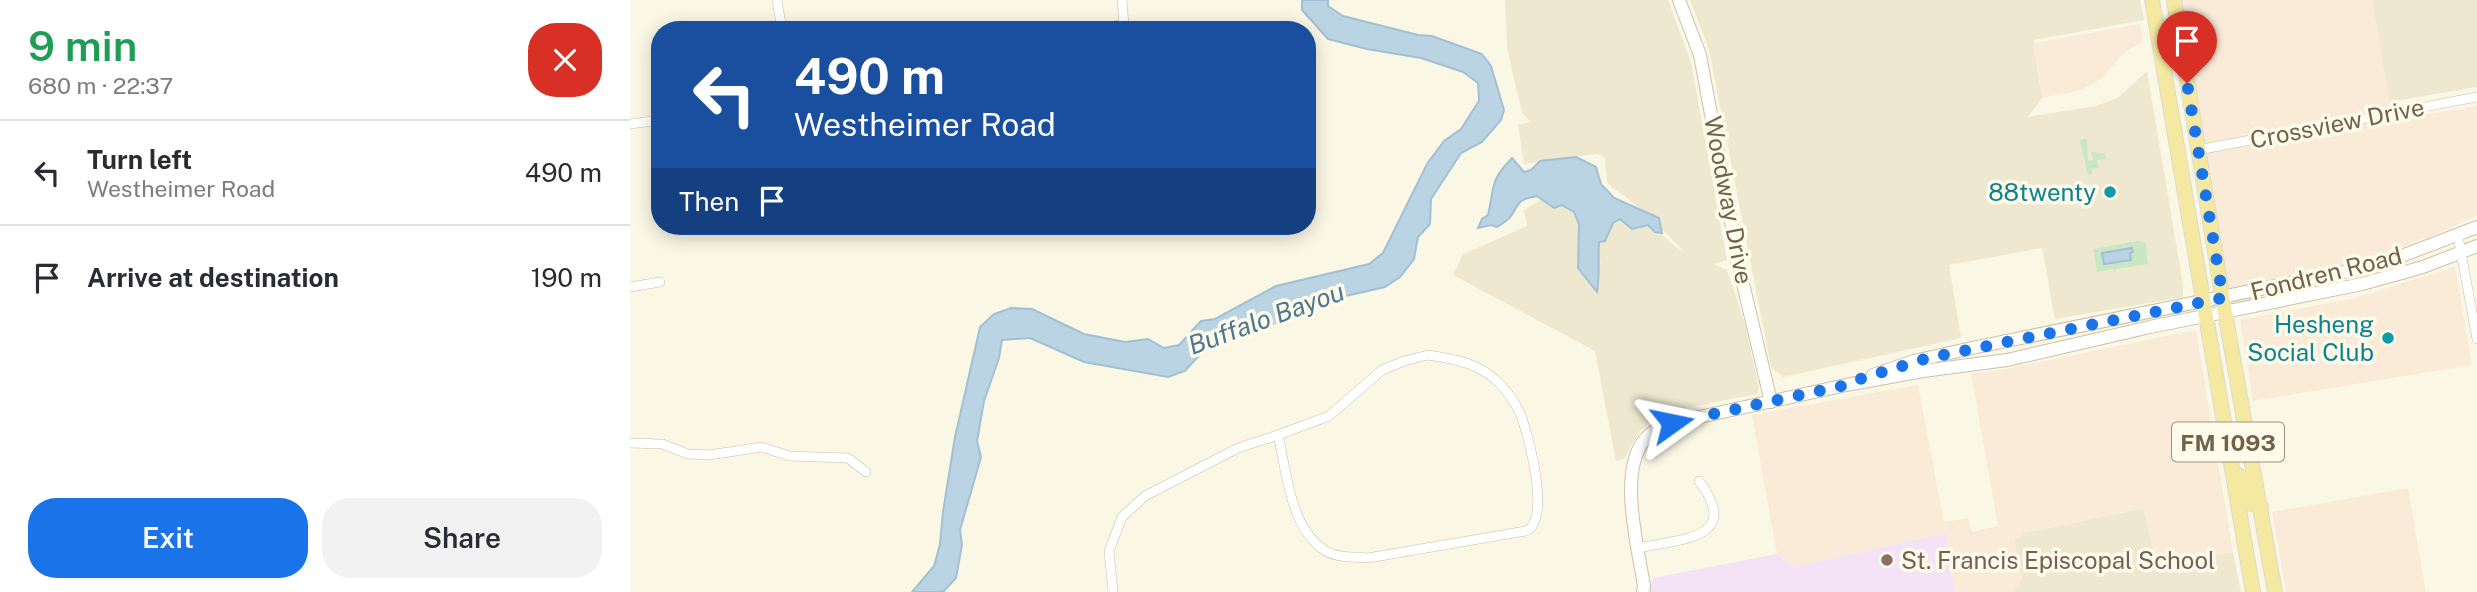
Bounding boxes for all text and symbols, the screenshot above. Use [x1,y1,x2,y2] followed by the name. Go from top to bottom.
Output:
[2157,11,2217,83] pin
[28,21,137,70] text: 9 min
[2168,22,2206,60] icon: arrive
[528,23,602,97] button: close
[794,47,945,105] text: 490 m
[679,49,770,140] icon: left
[28,72,173,99] text: 680 m · 22:37
[2248,92,2426,154] street label: Crossview Drive
[794,106,1056,143] text: Westheimer Road
[1699,114,1759,286] street label: Woodway Drive
[87,144,192,175] text: Turn left
[28,154,66,192] icon: left
[525,157,602,188] text: 490 m
[87,175,275,202] text: Westheimer Road
[1988,178,2096,206] place label: 88twenty
[753,182,791,220] icon: arrive
[2102,184,2118,200] marker: 88twenty
[679,186,739,217] text: Then
[2247,241,2405,305] street label: Fondren Road
[28,259,66,297] icon: arrive
[87,262,339,293] text: Arrive at destination
[531,262,602,293] text: 190 m
[1184,275,1348,361] water label: Buffalo Bayou
[2247,310,2374,366] place label: Hesheng Social Club
[2380,330,2396,346] marker: Hesheng Social Club
[1635,386,1709,460] position arrow
[2172,422,2284,462] road number: FM 1093
[28,498,308,578] button: Exit
[322,498,602,578] button: Share
[1901,546,2215,574] place label: St. Francis Episcopal School
[1879,552,1895,568] marker: St. Francis Episcopal School

